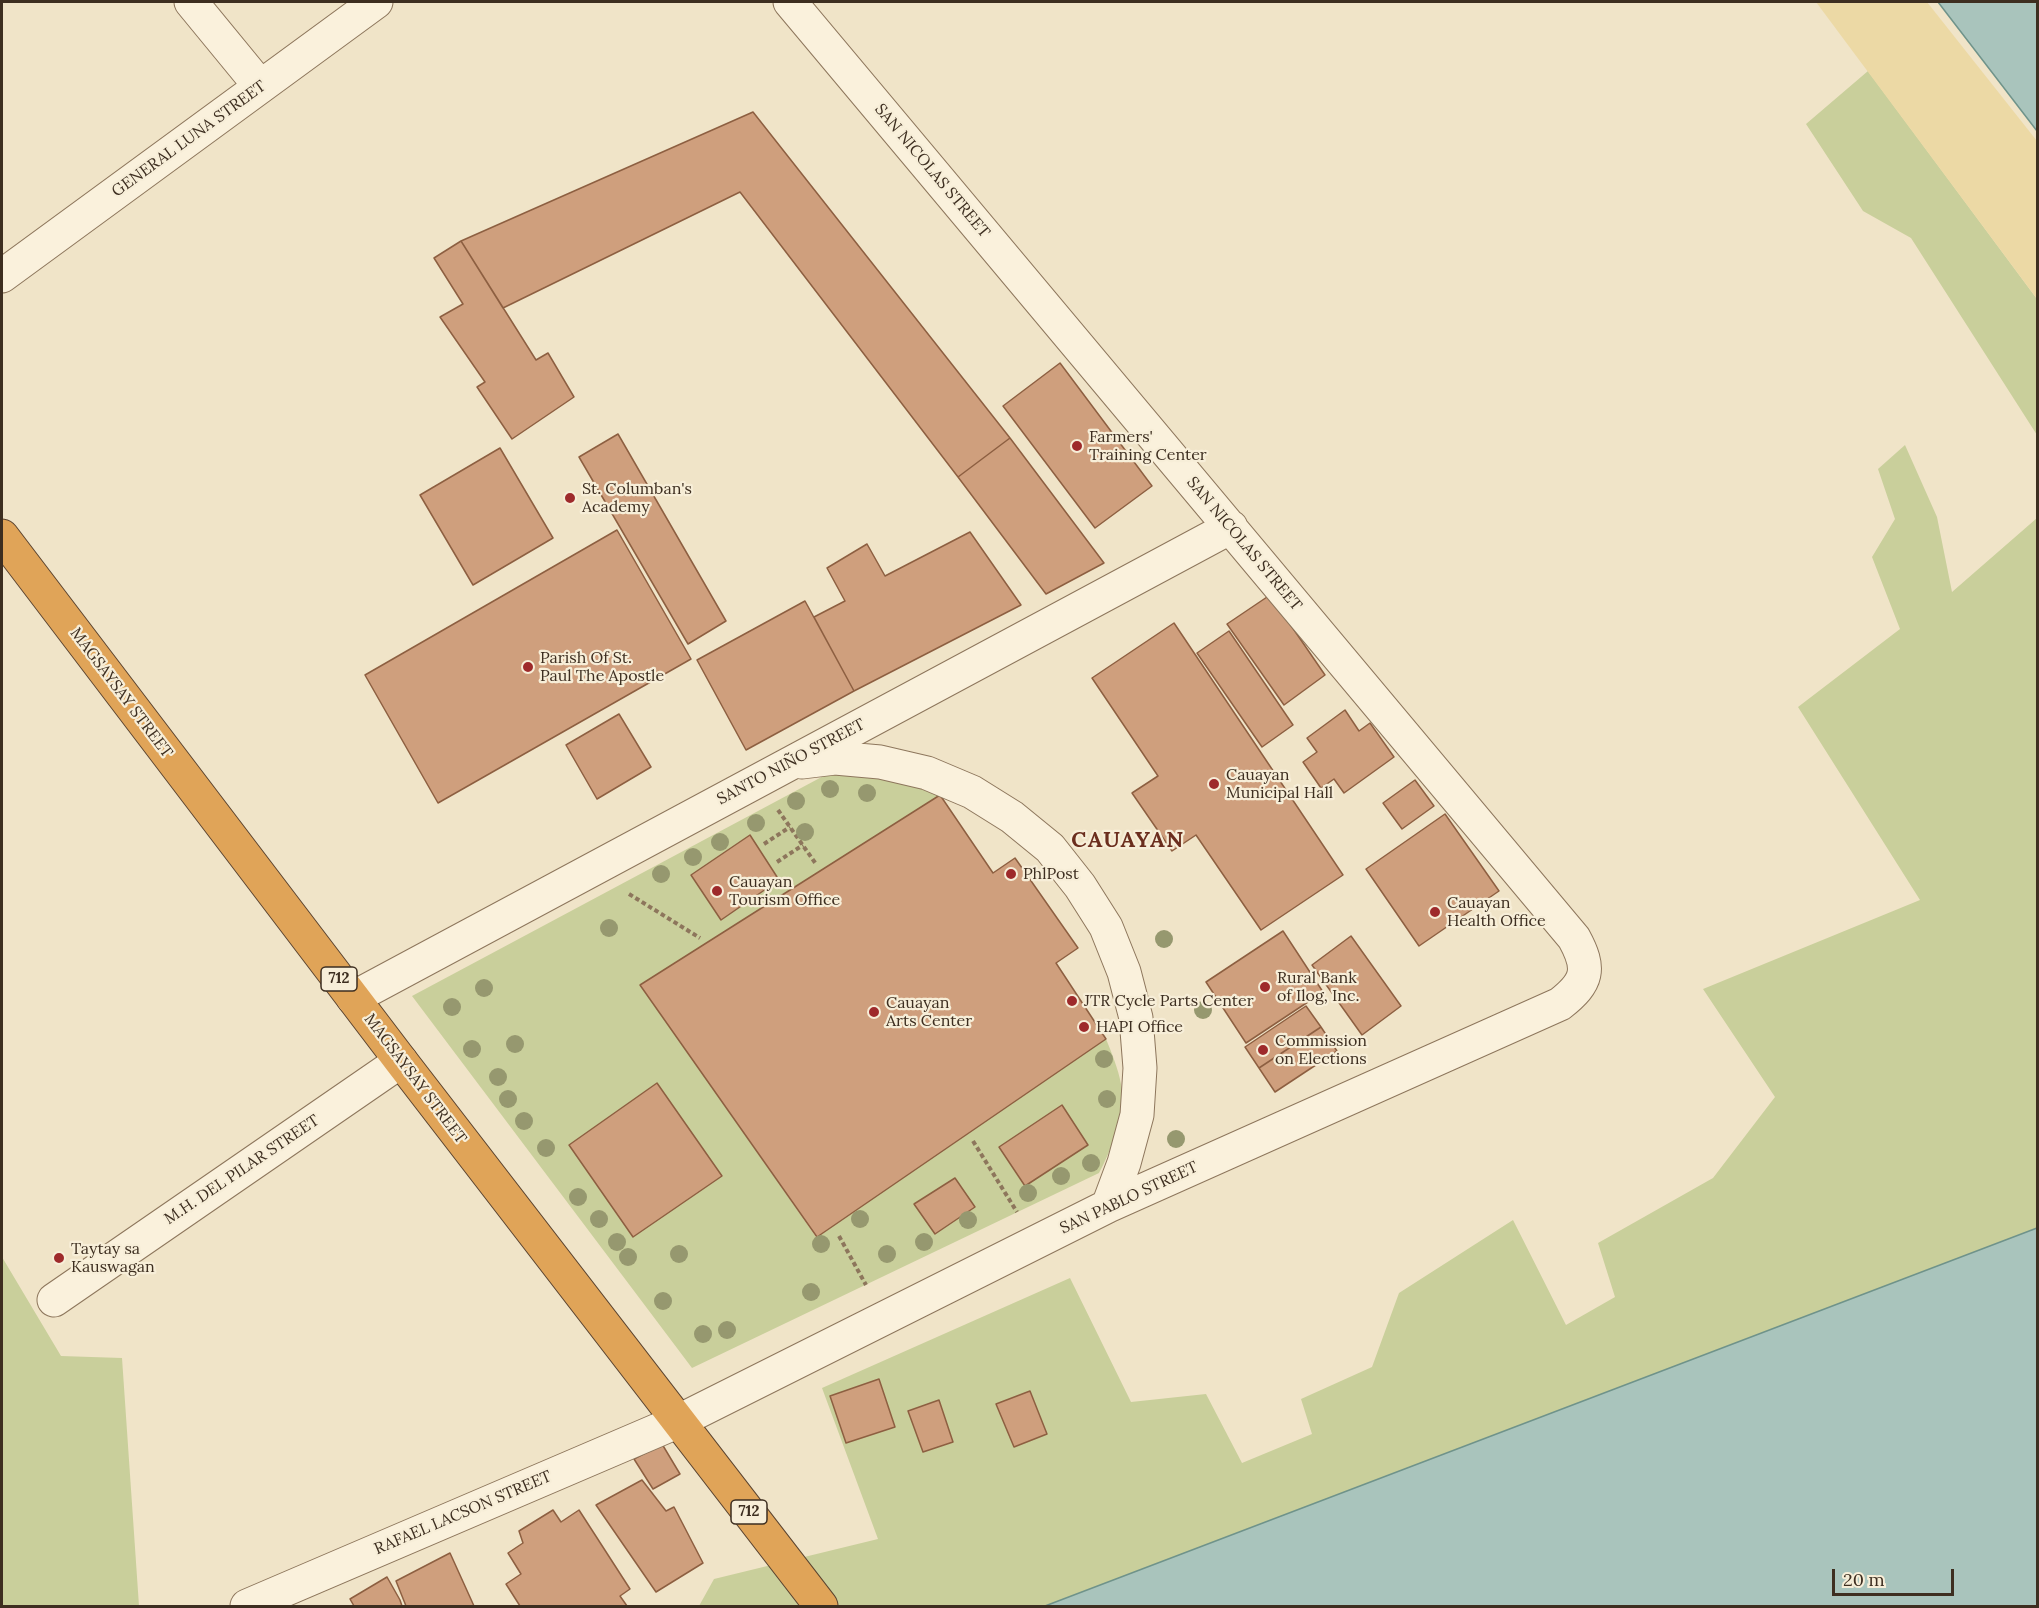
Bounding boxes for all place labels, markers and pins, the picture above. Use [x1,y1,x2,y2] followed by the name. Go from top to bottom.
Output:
[1089,427,1207,465] place label: Farmers' Training Center
[1070,439,1084,453] marker: Farmers' Training Center
[582,479,692,517] place label: St. Columban's Academy
[563,491,577,505] marker: St. Columban's Academy
[540,648,664,686] place label: Parish Of St. Paul The Apostle
[521,660,535,674] marker: Parish Of St. Paul The Apostle
[1226,765,1333,803] place label: Cauayan Municipal Hall
[1207,777,1221,791] marker: Cauayan Municipal Hall
[1023,864,1079,884] place label: PhlPost
[1004,867,1018,881] marker: PhlPost
[729,872,840,910] place label: Cauayan Tourism Office
[710,884,724,898] marker: Cauayan Tourism Office
[1447,893,1546,931] place label: Cauayan Health Office
[1428,905,1442,919] marker: Cauayan Health Office
[1277,968,1359,1006] place label: Rural Bank of Ilog, Inc.
[1258,980,1272,994] marker: Rural Bank of Ilog, Inc.
[1084,991,1254,1011] place label: JTR Cycle Parts Center
[886,993,972,1031] place label: Cauayan Arts Center
[1065,994,1079,1008] marker: JTR Cycle Parts Center
[867,1005,881,1019] marker: Cauayan Arts Center
[1096,1017,1183,1037] place label: HAPI Office
[1077,1020,1091,1034] marker: HAPI Office
[1275,1031,1367,1069] place label: Commission on Elections
[1256,1043,1270,1057] marker: Commission on Elections
[71,1239,155,1277] place label: Taytay sa Kauswagan
[52,1251,66,1265] marker: Taytay sa Kauswagan

